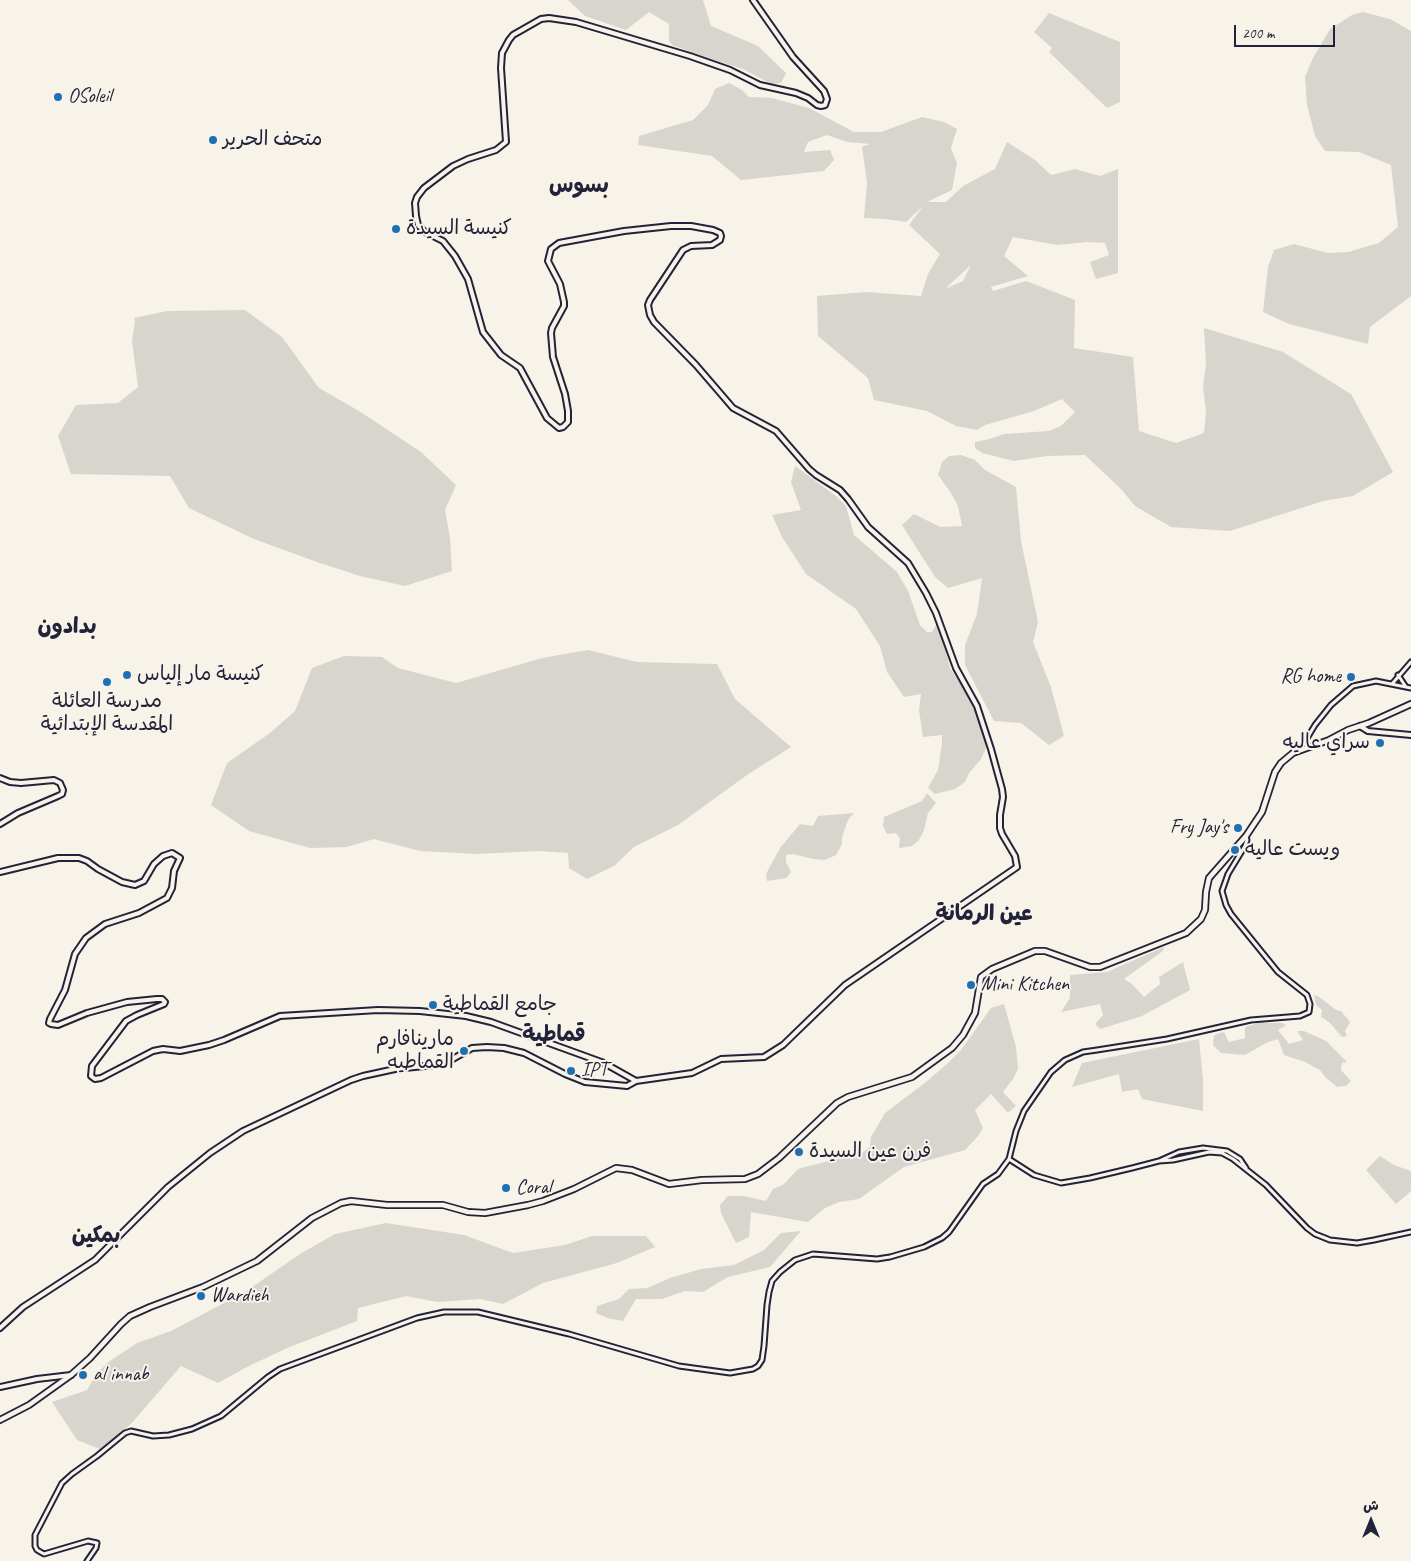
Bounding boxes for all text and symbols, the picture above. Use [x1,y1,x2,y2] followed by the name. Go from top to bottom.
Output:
[1236,15,1337,47] scale bar
[1242,24,1274,43] text: 200 m
[68,85,111,109] place label: OSoleil
[52,91,64,103] marker: OSoleil
[223,128,322,152] place label: متحف الحرير
[207,134,219,146] marker: متحف الحرير
[549,173,609,199] district label: بسوس
[406,217,512,241] place label: كنيسة السيدة
[390,223,402,235] marker: كنيسة السيدة
[37,614,97,640] district label: بدادون
[137,663,264,687] place label: كنيسة مار إلياس
[1281,665,1341,689] place label: RG home
[121,669,133,681] marker: كنيسة مار إلياس
[1345,671,1357,683] marker: RG home
[101,676,113,688] marker: مدرسة العائلة المقدسة الإبتدائية
[41,690,173,737] place label: مدرسة العائلة المقدسة الإبتدائية
[1283,731,1370,755] place label: سراي عاليه
[1374,737,1386,749] marker: سراي عاليه
[1170,816,1228,840] place label: Fry Jay's
[1232,822,1244,834] marker: Fry Jay's
[1245,838,1340,862] place label: ويست عاليه
[1229,844,1241,856] marker: ويست عاليه
[935,901,1033,927] district label: عين الرمانة
[981,973,1069,997] place label: Mini Kitchen
[965,979,977,991] marker: Mini Kitchen
[443,993,557,1017] place label: جامع القماطية
[427,999,439,1011] marker: جامع القماطية
[522,1022,586,1048] district label: قماطية
[376,1028,454,1075] place label: مارينافارم القماطيه
[458,1045,470,1057] marker: مارينافارم القماطيه
[581,1059,607,1083] place label: IPT
[565,1065,577,1077] marker: IPT
[809,1140,931,1164] place label: فرن عين السيدة
[793,1146,805,1158] marker: فرن عين السيدة
[516,1176,551,1200] place label: Coral
[500,1182,512,1194] marker: Coral
[72,1223,120,1249] district label: بمكين
[211,1284,269,1308] place label: Wardieh
[195,1290,207,1302] marker: Wardieh
[93,1363,148,1387] place label: al innab
[77,1369,89,1381] marker: al innab
[1346,1496,1396,1546] north arrow
[1363,1497,1379,1514] text: ش

